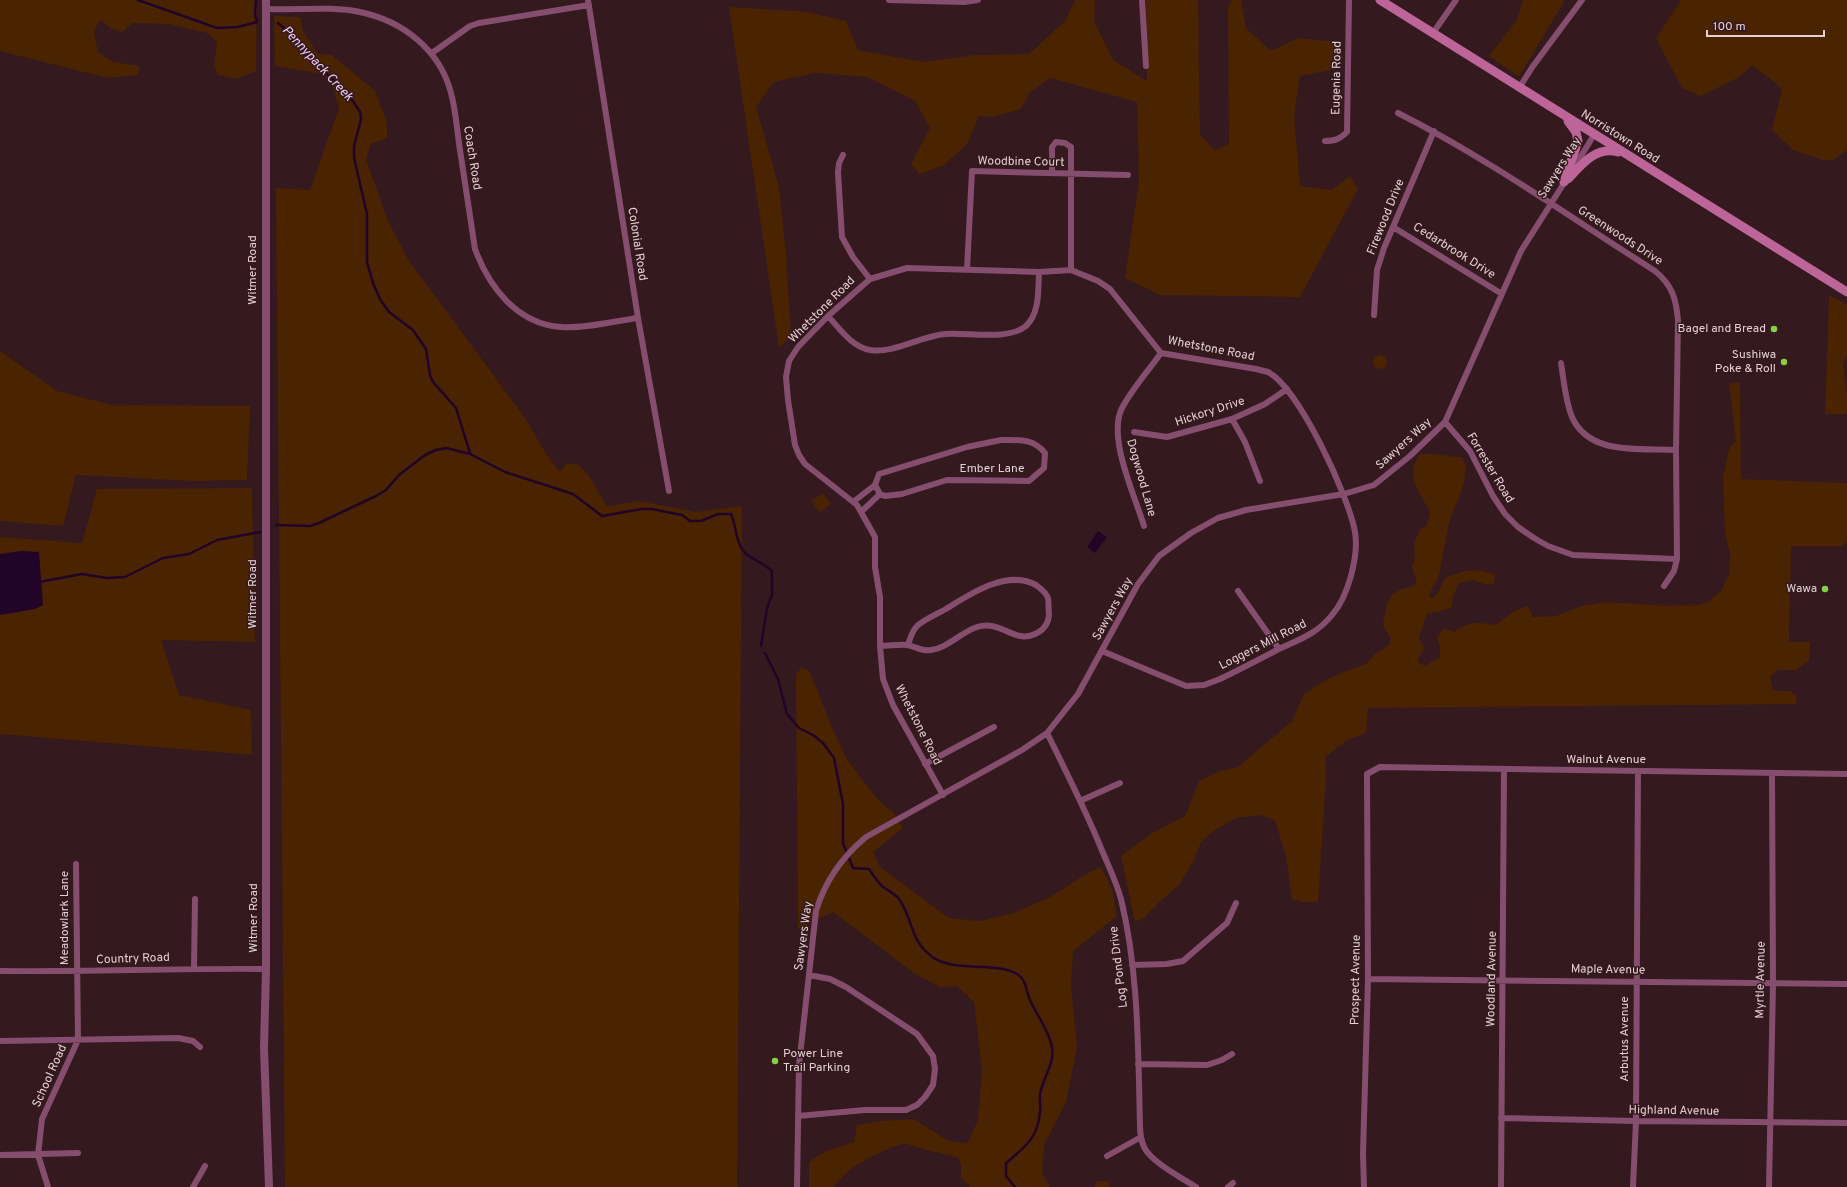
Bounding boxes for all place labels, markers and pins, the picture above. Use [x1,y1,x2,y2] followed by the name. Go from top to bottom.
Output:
[1678,321,1766,337] place label: Bagel and Bread
[1769,324,1779,334] marker: Bagel and Bread
[1715,347,1776,377] place label: Sushiwa Poke & Roll
[1779,357,1789,367] marker: Sushiwa Poke & Roll
[1786,581,1817,597] place label: Wawa
[1820,584,1830,594] marker: Wawa
[783,1046,850,1076] place label: Power Line Trail Parking
[770,1056,780,1066] marker: Power Line Trail Parking

